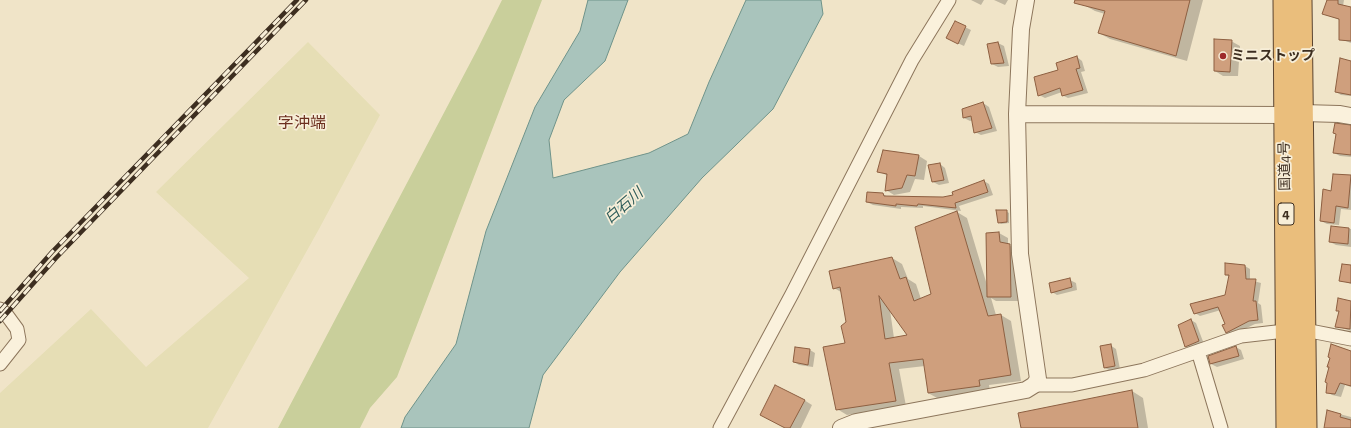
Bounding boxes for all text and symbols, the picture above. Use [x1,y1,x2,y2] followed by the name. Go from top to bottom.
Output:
[1231,48,1315,64] place label: ミニストップ
[1218,51,1228,61] marker: ミニストップ
[278,113,326,133] district label: 字沖端
[1276,141,1294,191] street label: 国道4号
[601,184,647,228] water label: 白石川
[1278,203,1294,225] road number: 4

